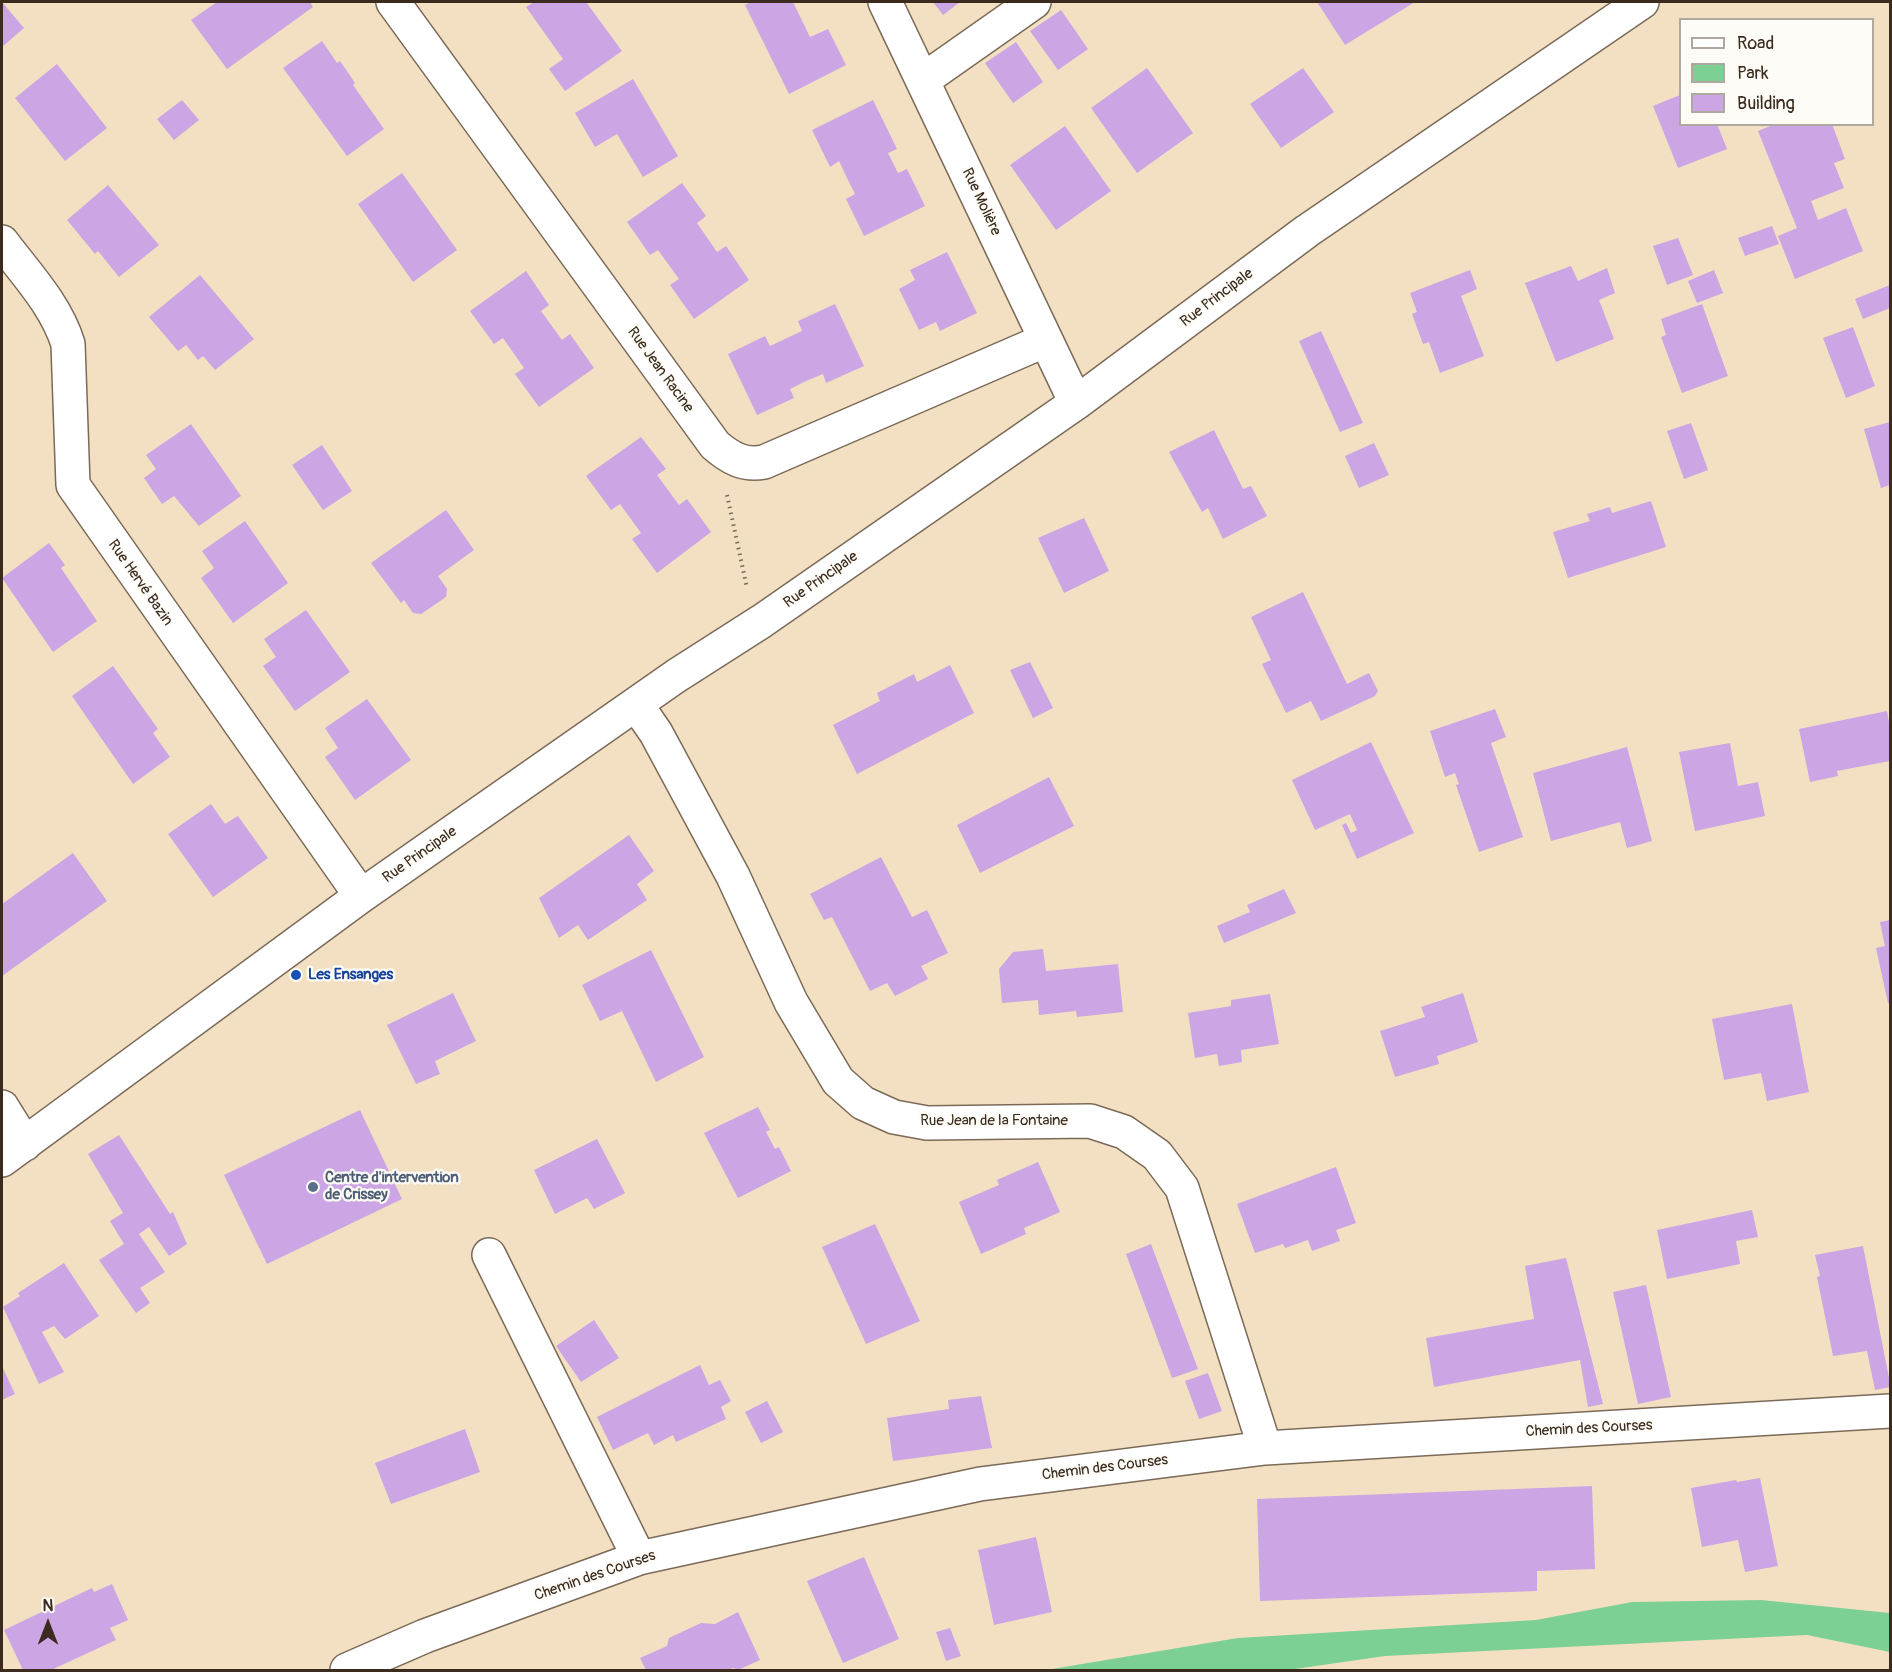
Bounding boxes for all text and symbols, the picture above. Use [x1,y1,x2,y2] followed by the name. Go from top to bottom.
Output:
[1679,18,1874,126] legend
[1737,32,1774,55] text: Road
[1737,62,1769,85] text: Park
[1737,92,1795,115] text: Building
[958,165,1004,239] street label: Rue Molière
[1177,265,1257,331] street label: Rue Principale
[623,324,697,416] street label: Rue Jean Racine
[104,537,176,629] street label: Rue Hervé Bazin
[780,548,862,612] street label: Rue Principale
[379,823,461,887] street label: Rue Principale
[308,966,393,984] place label: Les Ensanges
[289,968,303,982] marker: Les Ensanges
[920,1112,1068,1130] street label: Rue Jean de la Fontaine
[325,1169,459,1204] place label: Centre d'intervention de Crissey
[306,1180,320,1194] marker: Centre d'intervention de Crissey
[1525,1417,1653,1441] street label: Chemin des Courses
[1041,1451,1169,1485] street label: Chemin des Courses
[532,1547,658,1605] street label: Chemin des Courses
[18,1594,78,1654] north arrow
[43,1596,53,1616] text: N

